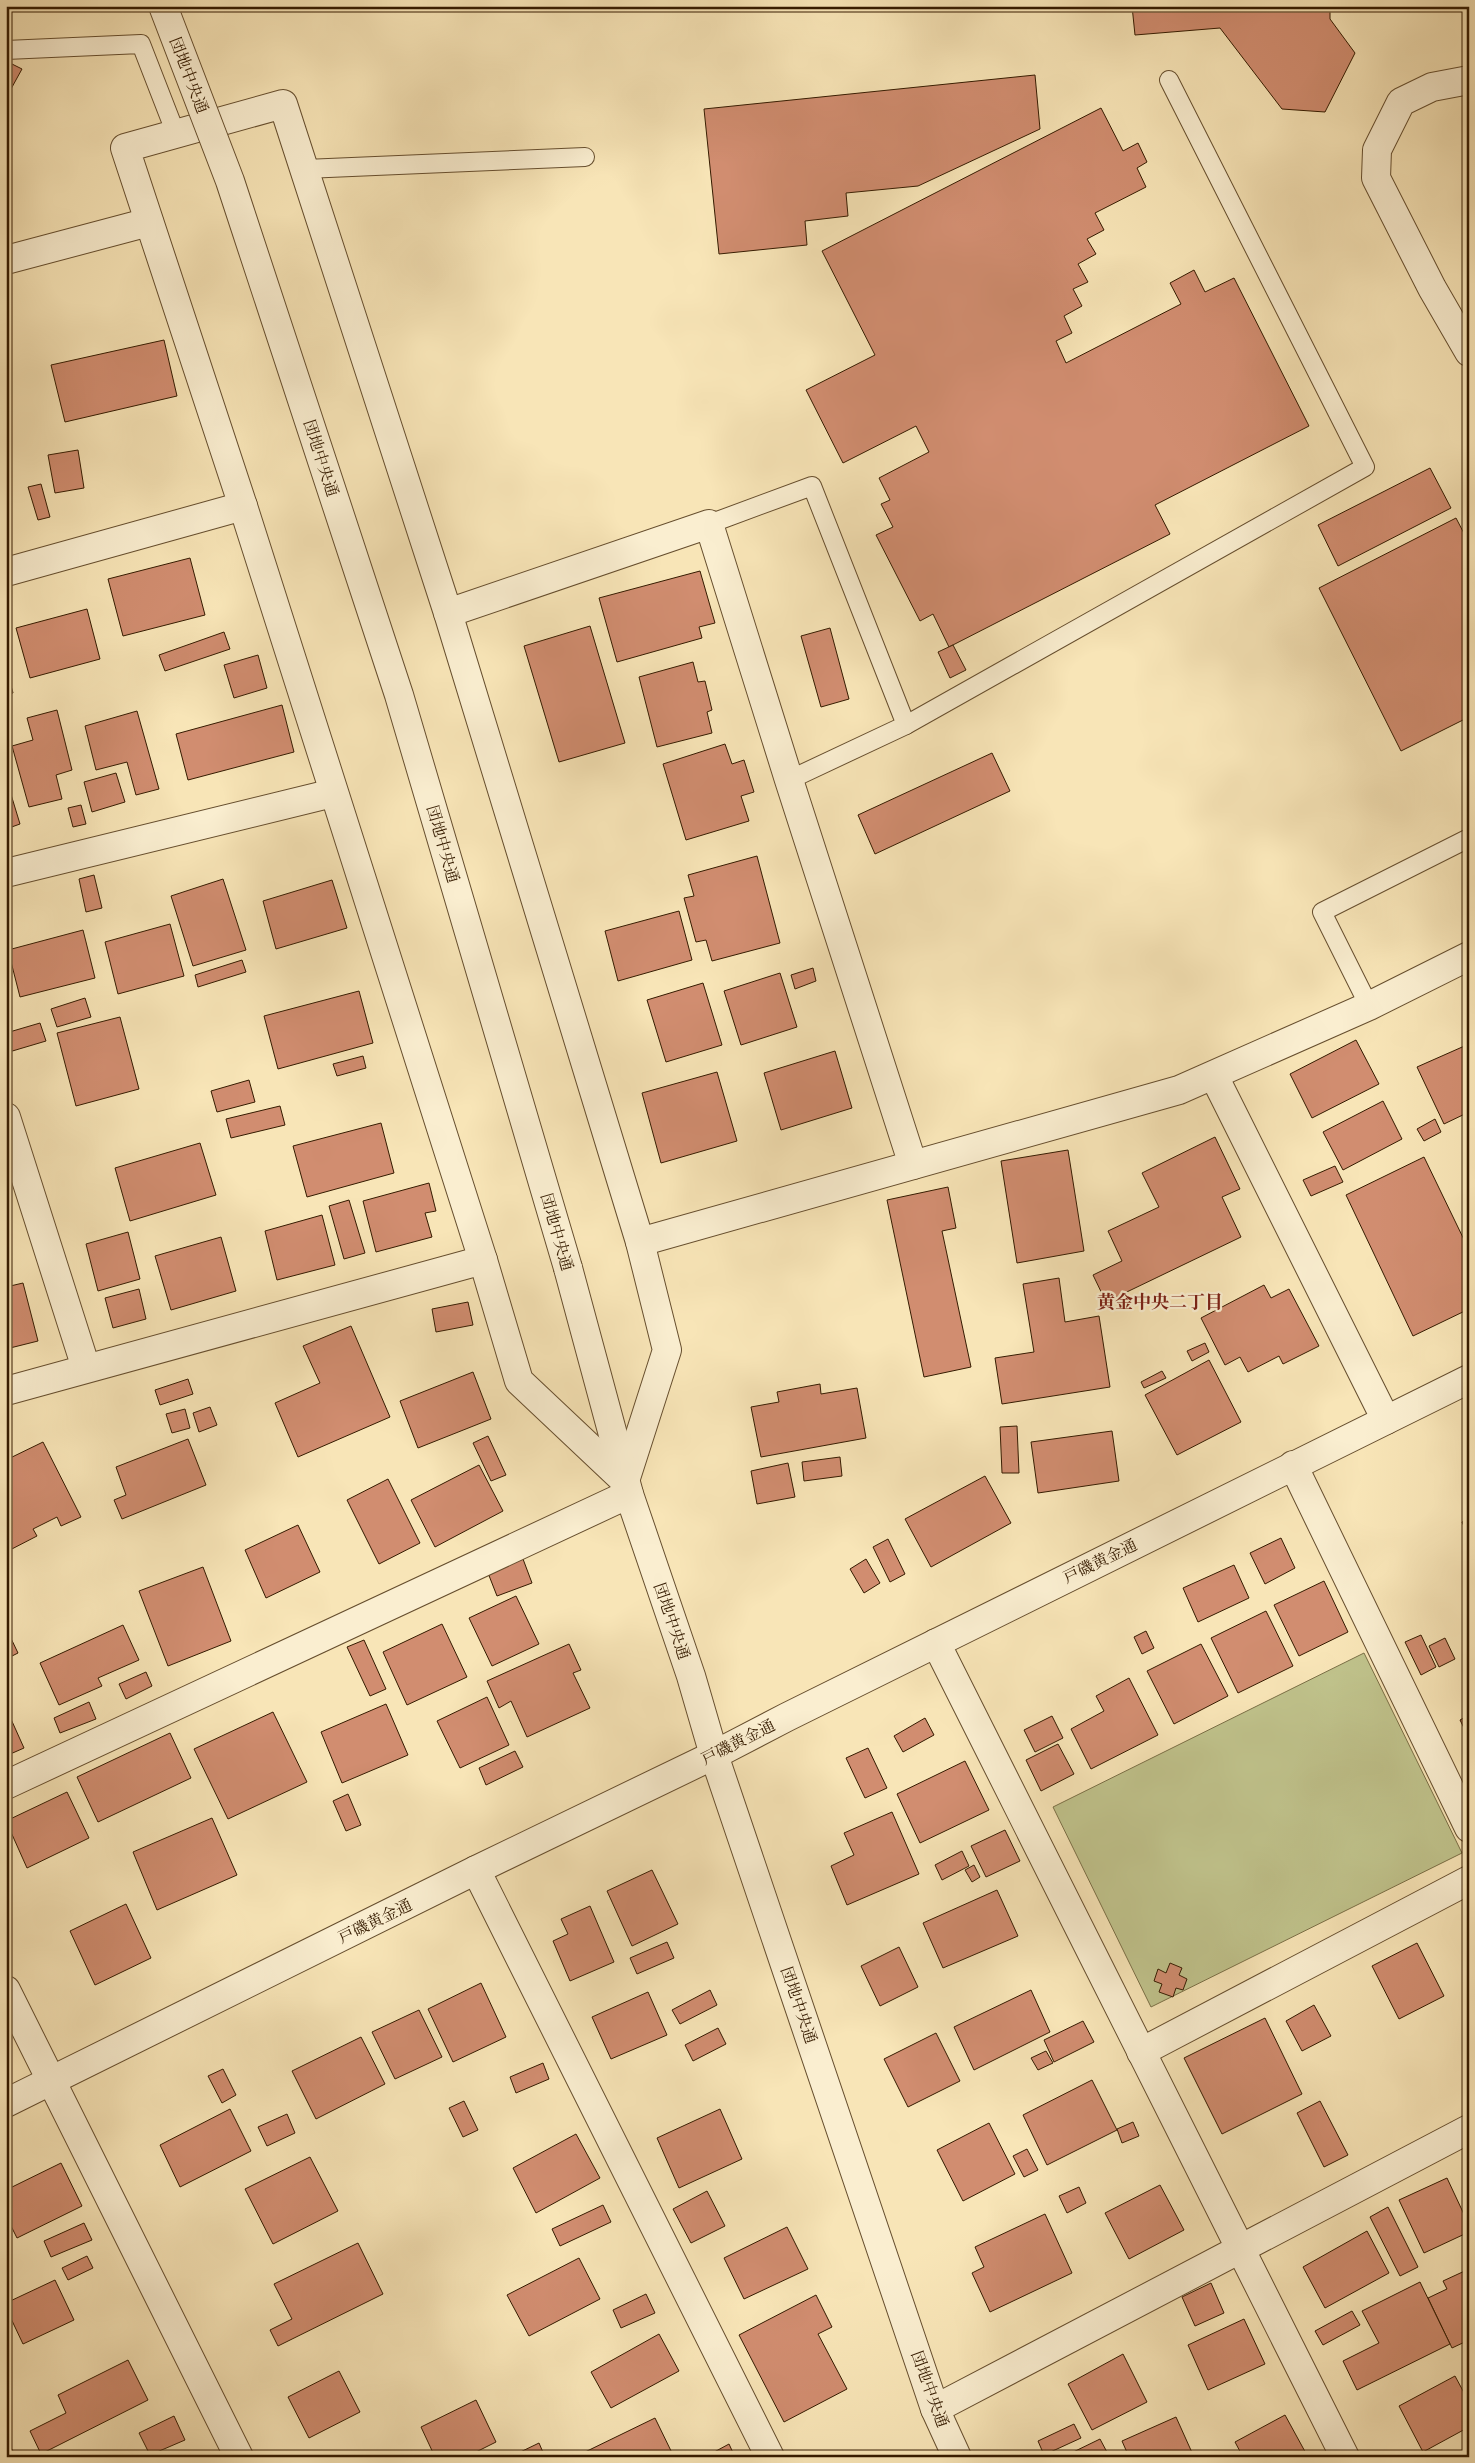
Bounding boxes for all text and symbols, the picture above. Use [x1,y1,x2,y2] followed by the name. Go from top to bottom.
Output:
[166,34,212,116] street label: 団地中央通
[300,417,342,499] street label: 団地中央通
[423,803,463,885] street label: 団地中央通
[537,1191,577,1273] street label: 団地中央通
[1097,1292,1223,1313] district label: 黄金中央二丁目
[1060,1535,1140,1587] street label: 戸磯黄金通
[650,1580,694,1662] street label: 団地中央通
[698,1715,778,1769] street label: 戸磯黄金通
[335,1895,415,1947] street label: 戸磯黄金通
[777,1964,821,2046] street label: 団地中央通
[907,2348,953,2430] street label: 団地中央通

